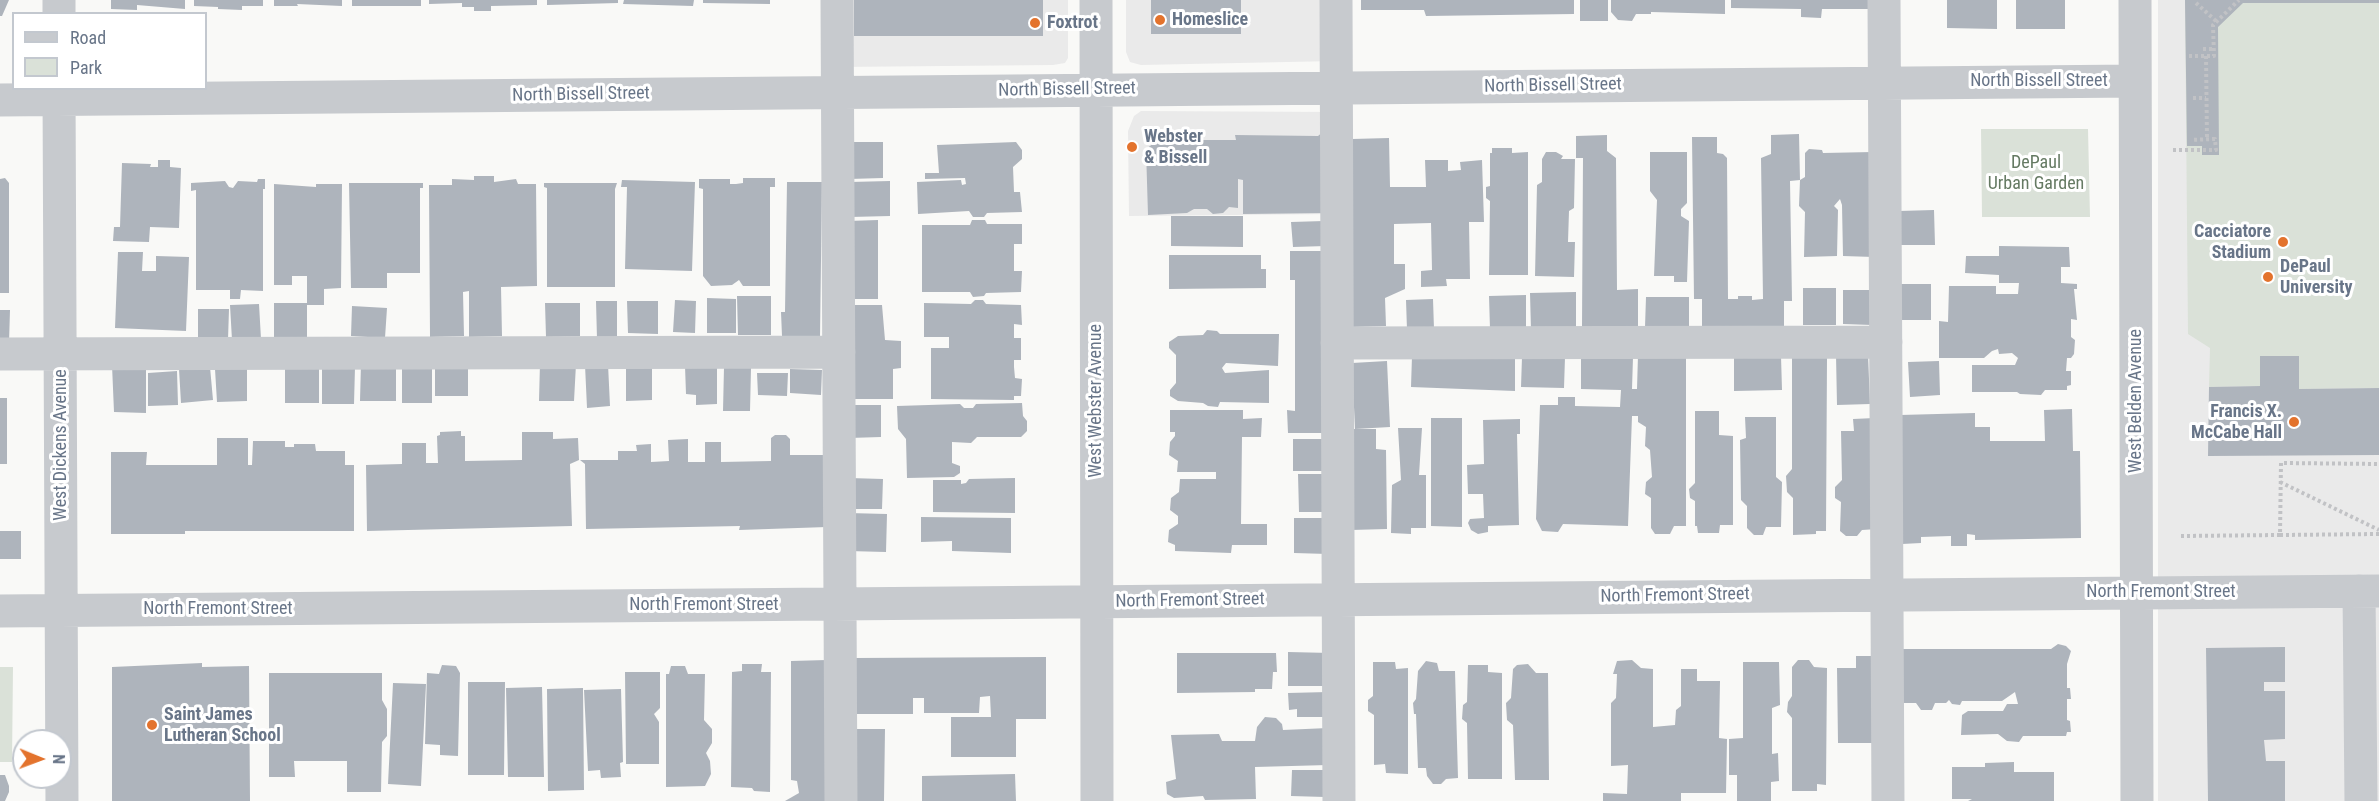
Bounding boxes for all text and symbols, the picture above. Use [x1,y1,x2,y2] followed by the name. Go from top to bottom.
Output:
[1172,9,1248,31] place label: Homeslice
[12,12,207,90] legend
[1047,12,1098,34] place label: Foxtrot
[1153,13,1167,27] marker: Homeslice
[1028,16,1042,30] marker: Foxtrot
[70,27,106,48] text: Road
[70,57,102,78] text: Park
[1970,70,2108,92] street label: North Bissell Street
[1484,74,1622,98] street label: North Bissell Street
[998,78,1136,102] street label: North Bissell Street
[512,83,650,107] street label: North Bissell Street
[1144,126,1207,168] place label: Webster & Bissell
[1125,140,1139,154] marker: Webster & Bissell
[1988,152,2084,195] park label: DePaul Urban Garden
[2194,221,2271,264] place label: Cacciatore Stadium
[2276,235,2290,249] marker: Cacciatore Stadium
[2280,256,2352,298] place label: DePaul University
[2261,270,2275,284] marker: DePaul University
[1085,324,1107,478] street label: West Webster Avenue
[2125,329,2147,473] street label: West Belden Avenue
[50,369,72,521] street label: West Dickens Avenue
[2191,401,2282,444] place label: Francis X. McCabe Hall
[2287,415,2301,429] marker: Francis X. McCabe Hall
[2086,581,2236,603] street label: North Fremont Street
[1600,584,1750,608] street label: North Fremont Street
[1115,589,1265,613] street label: North Fremont Street
[629,594,779,616] street label: North Fremont Street
[143,598,293,620] street label: North Fremont Street
[164,704,281,746] place label: Saint James Lutheran School
[145,718,159,732] marker: Saint James Lutheran School
[12,729,72,789] north arrow
[49,754,68,764] text: N

